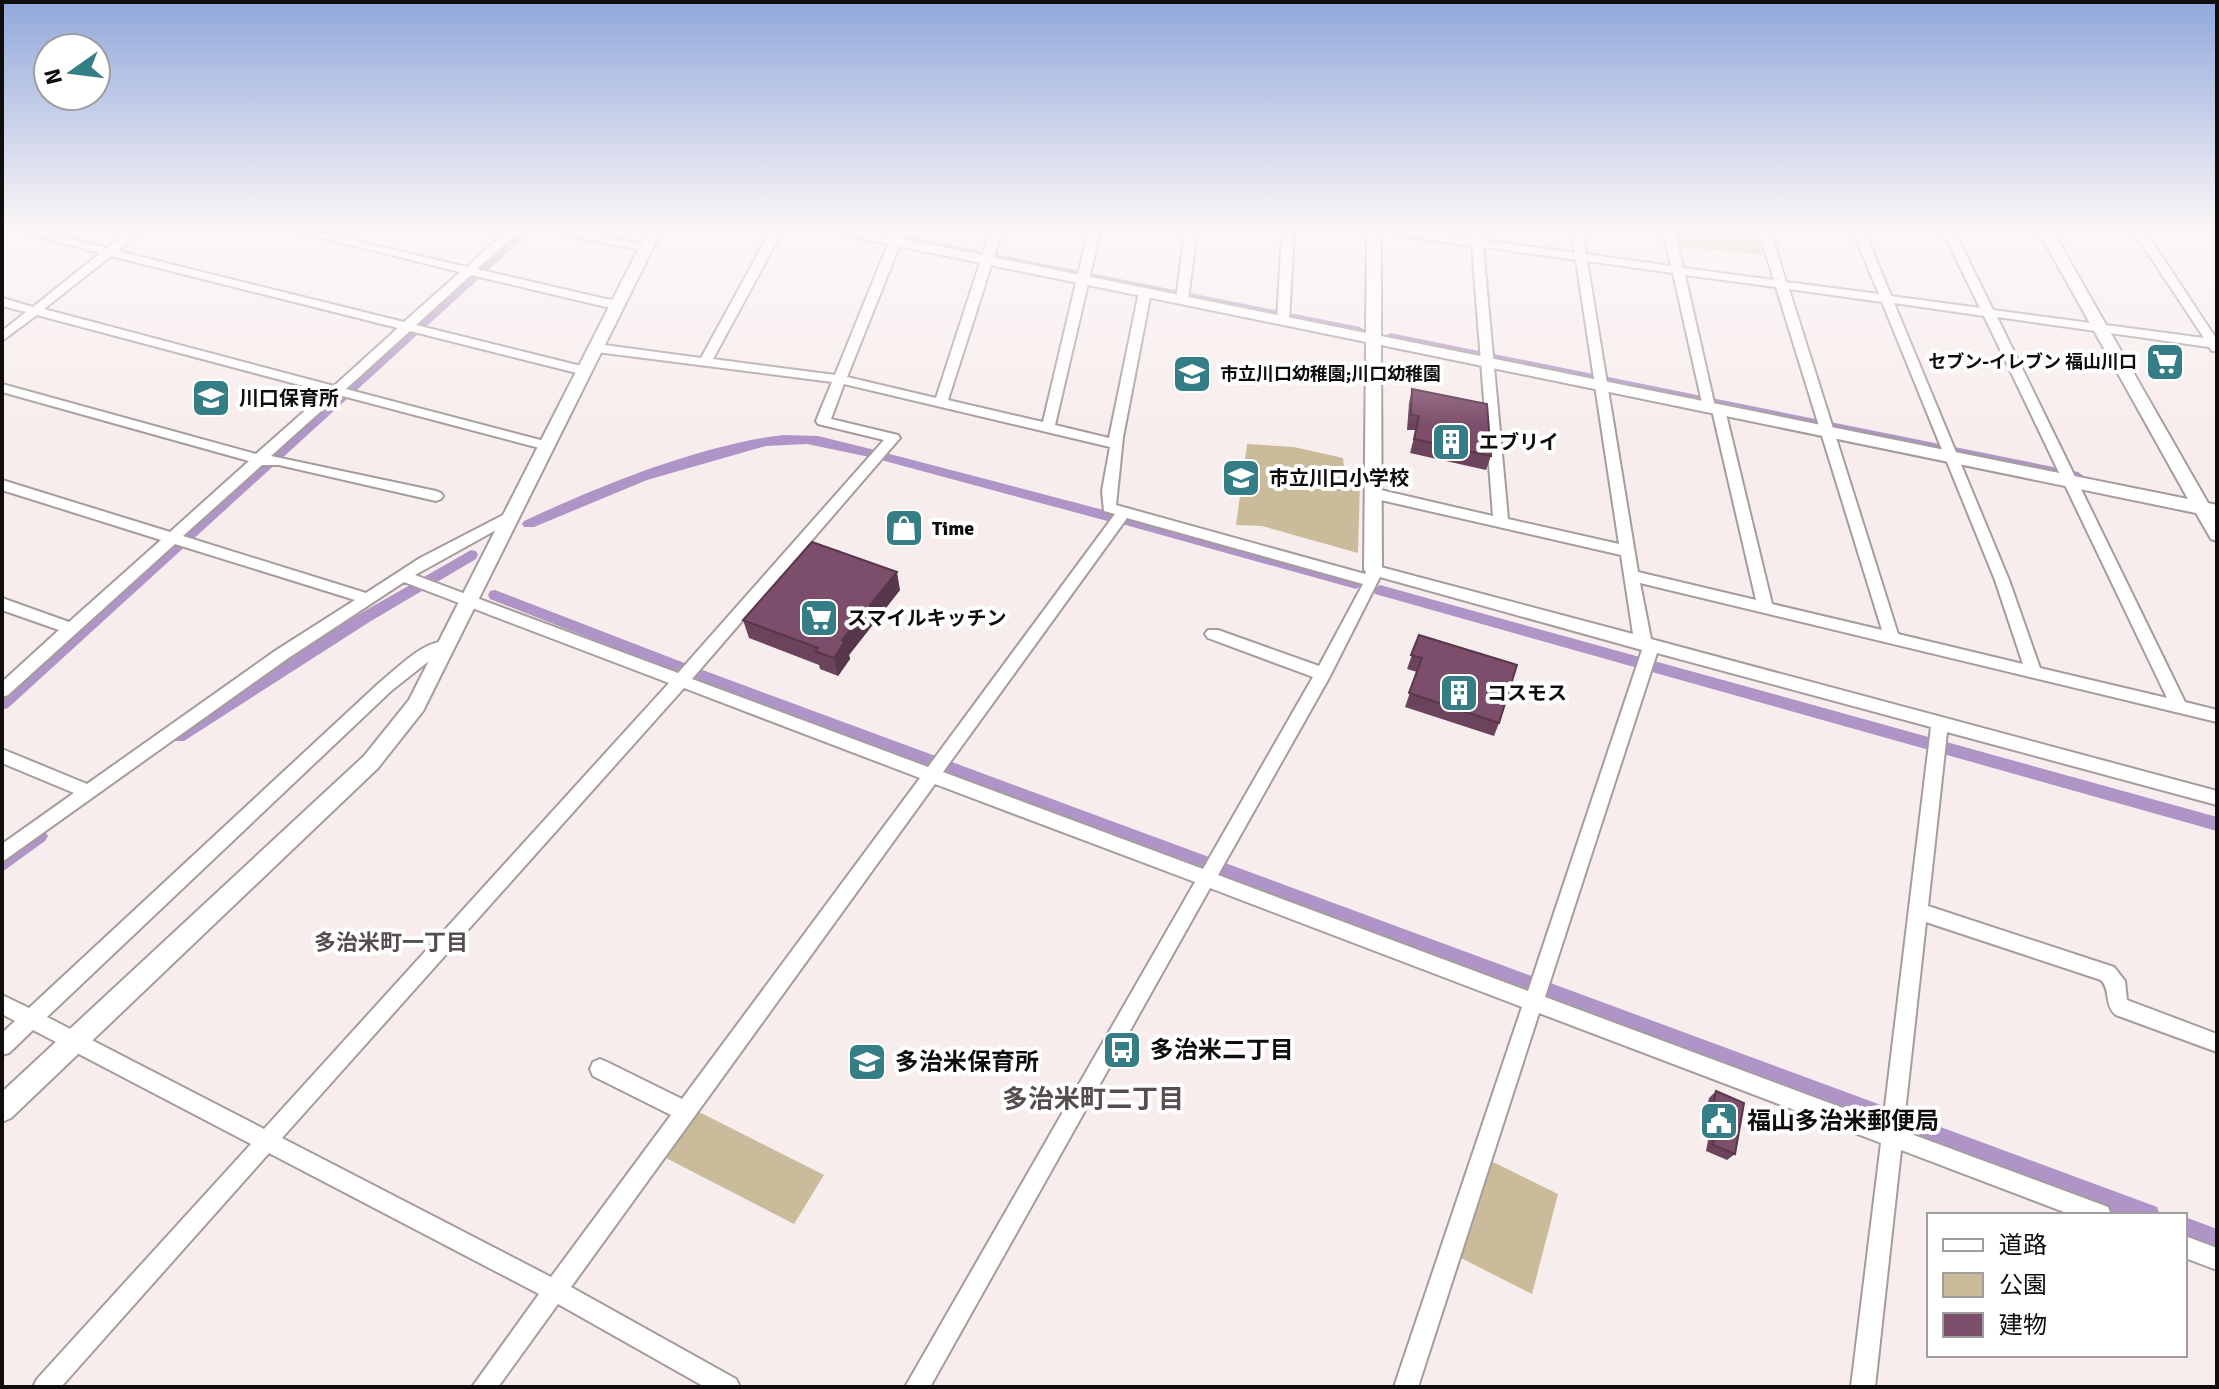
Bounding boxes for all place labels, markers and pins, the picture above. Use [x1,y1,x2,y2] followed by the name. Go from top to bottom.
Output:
[2144,341,2186,383] supermarket icon: セブン-イレブン 福山川口
[1928,351,2137,373] place label: セブン-イレブン 福山川口
[1171,353,1213,395] school or university icon: 市立川口幼稚園;川口幼稚園
[1220,363,1441,385] place label: 市立川口幼稚園;川口幼稚園
[190,377,232,419] school or university icon: 川口保育所
[239,386,339,411] place label: 川口保育所
[1430,421,1472,463] building icon: エブリイ
[1479,430,1559,455] place label: エブリイ
[1220,457,1262,499] school or university icon: 市立川口小学校
[1269,466,1409,491] place label: 市立川口小学校
[883,507,925,549] shop icon: Time
[932,516,974,541] place label: Time
[798,597,840,639] supermarket icon: スマイルキッチン
[847,606,1006,631] place label: スマイルキッチン
[1438,672,1480,714] building icon: コスモス
[1487,681,1567,706] place label: コスモス
[1101,1029,1143,1071] bus stop icon: 多治米二丁目
[1150,1035,1294,1065] place label: 多治米二丁目
[846,1041,888,1083] school or university icon: 多治米保育所
[895,1047,1039,1077] place label: 多治米保育所
[1698,1100,1740,1142] public building icon: 福山多治米郵便局
[1747,1106,1939,1136] place label: 福山多治米郵便局

